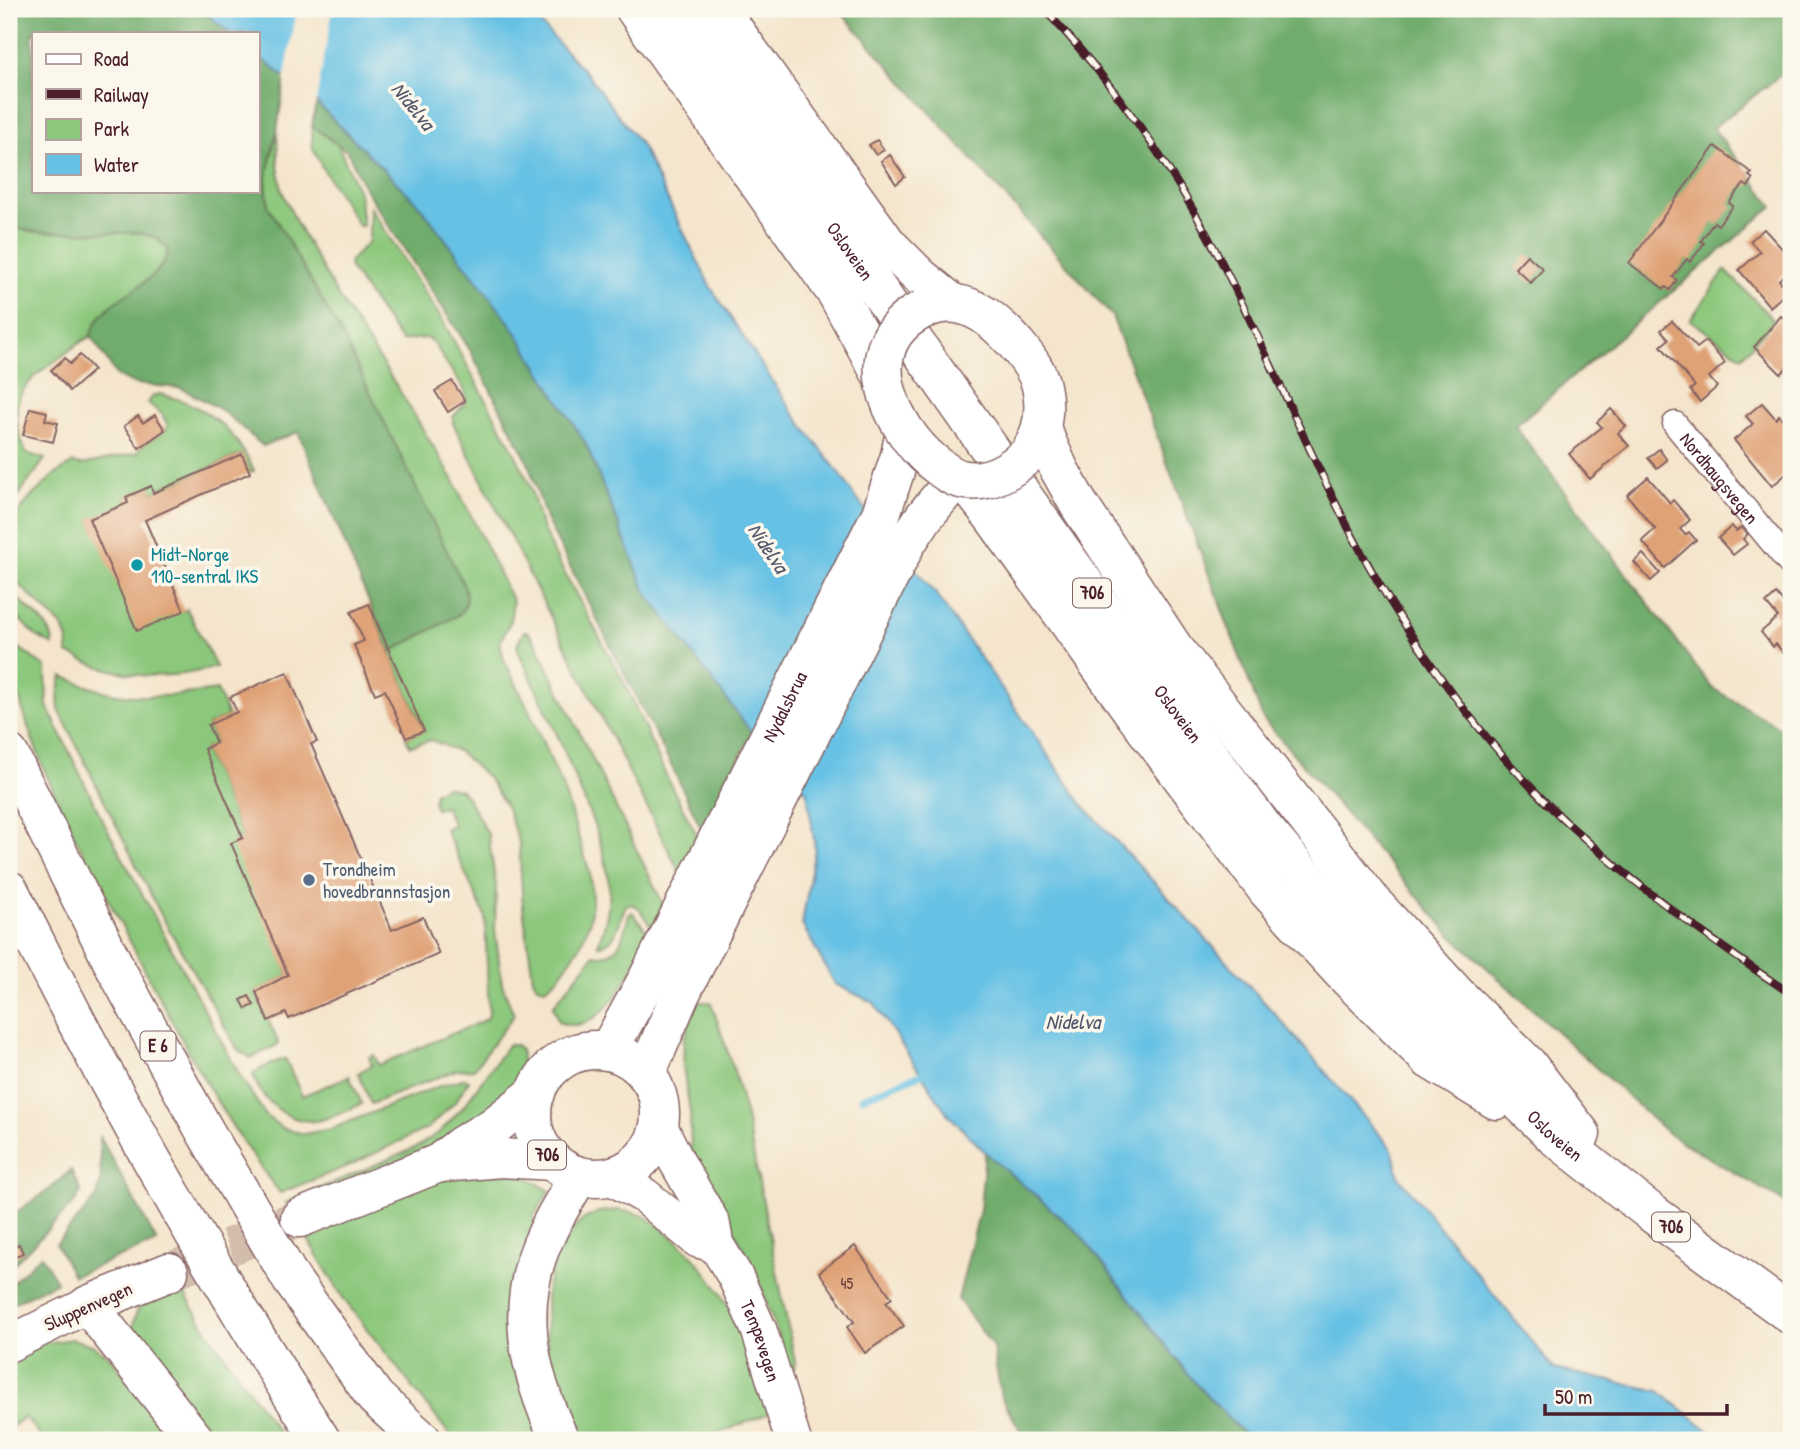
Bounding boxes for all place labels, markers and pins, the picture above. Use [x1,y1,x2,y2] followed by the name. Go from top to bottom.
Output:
[151,541,259,589] place label: Midt-Norge 110-sentral IKS
[129,557,145,573] marker: Midt-Norge 110-sentral IKS
[323,856,450,904] place label: Trondheim hovedbrannstasjon
[301,872,317,888] marker: Trondheim hovedbrannstasjon

